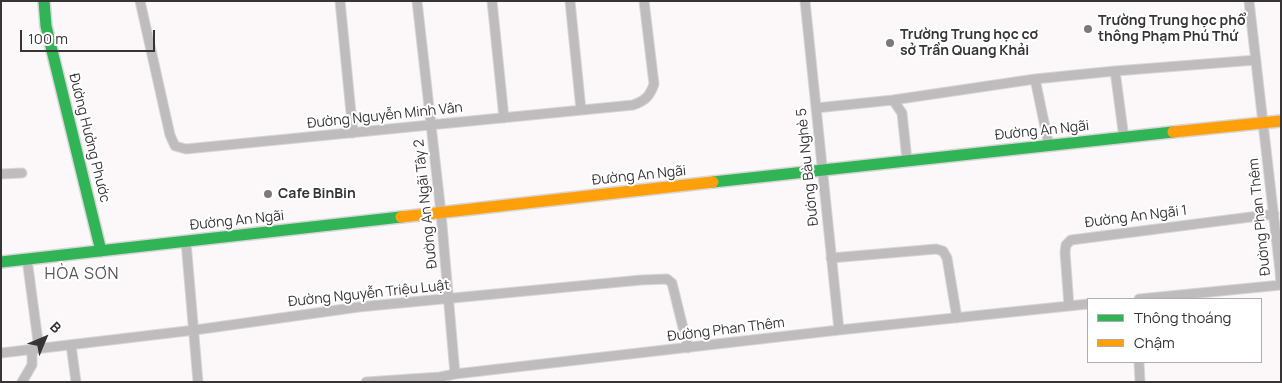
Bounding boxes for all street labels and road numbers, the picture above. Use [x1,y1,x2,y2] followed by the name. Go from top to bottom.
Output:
[65,72,113,204] street label: Đường Hưởng Phước
[306,99,464,133] street label: Đường Nguyễn Minh Vân
[793,107,823,227] street label: Đường Bàu Nghè 5
[994,118,1090,144] street label: Đường An Ngãi
[411,138,441,270] street label: Đường An Ngãi Tây 2
[1245,158,1275,276] street label: Đường Phan Thêm
[591,163,687,189] street label: Đường An Ngãi
[1084,202,1188,232] street label: Đường An Ngãi 1
[189,208,285,234] street label: Đường An Ngãi
[288,277,450,311] street label: Đường Nguyễn Triệu Luật
[667,314,785,346] street label: Đường Phan Thêm

